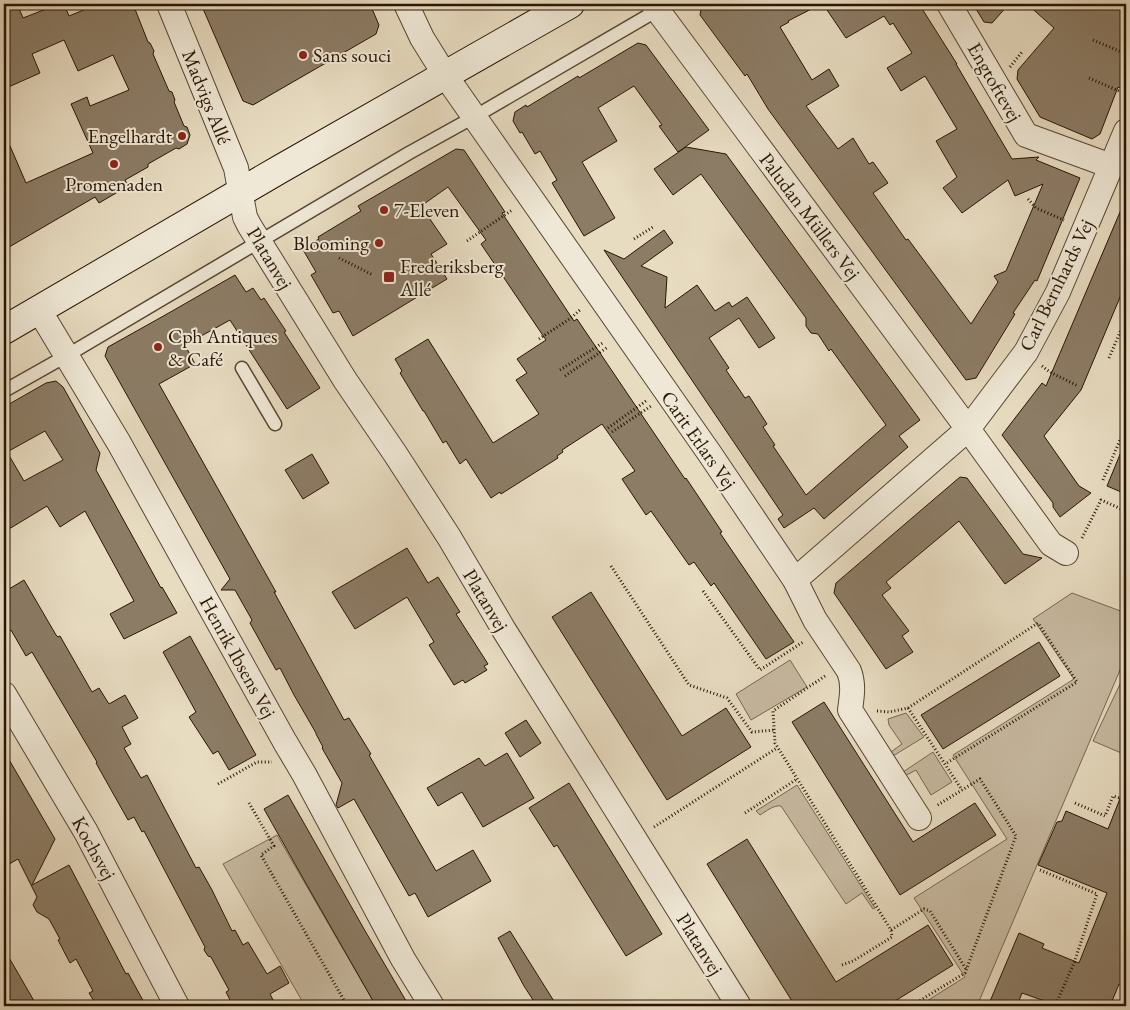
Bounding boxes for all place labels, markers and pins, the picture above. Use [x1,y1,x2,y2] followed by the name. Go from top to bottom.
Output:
[313,42,391,68] place label: Sans souci
[297,49,309,61] marker: Sans souci
[88,123,173,149] place label: Engelhardt
[176,130,188,142] marker: Engelhardt
[108,158,120,170] marker: Promenaden
[65,171,163,197] place label: Promenaden
[394,197,460,223] place label: 7-Eleven
[378,204,390,216] marker: 7-Eleven
[293,230,369,256] place label: Blooming
[373,237,385,249] marker: Blooming
[399,253,504,302] place label: Frederiksberg Allé
[382,270,396,284] marker: Frederiksberg Allé
[168,323,277,372] place label: Cph Antiques & Café
[152,341,164,353] marker: Cph Antiques & Café

